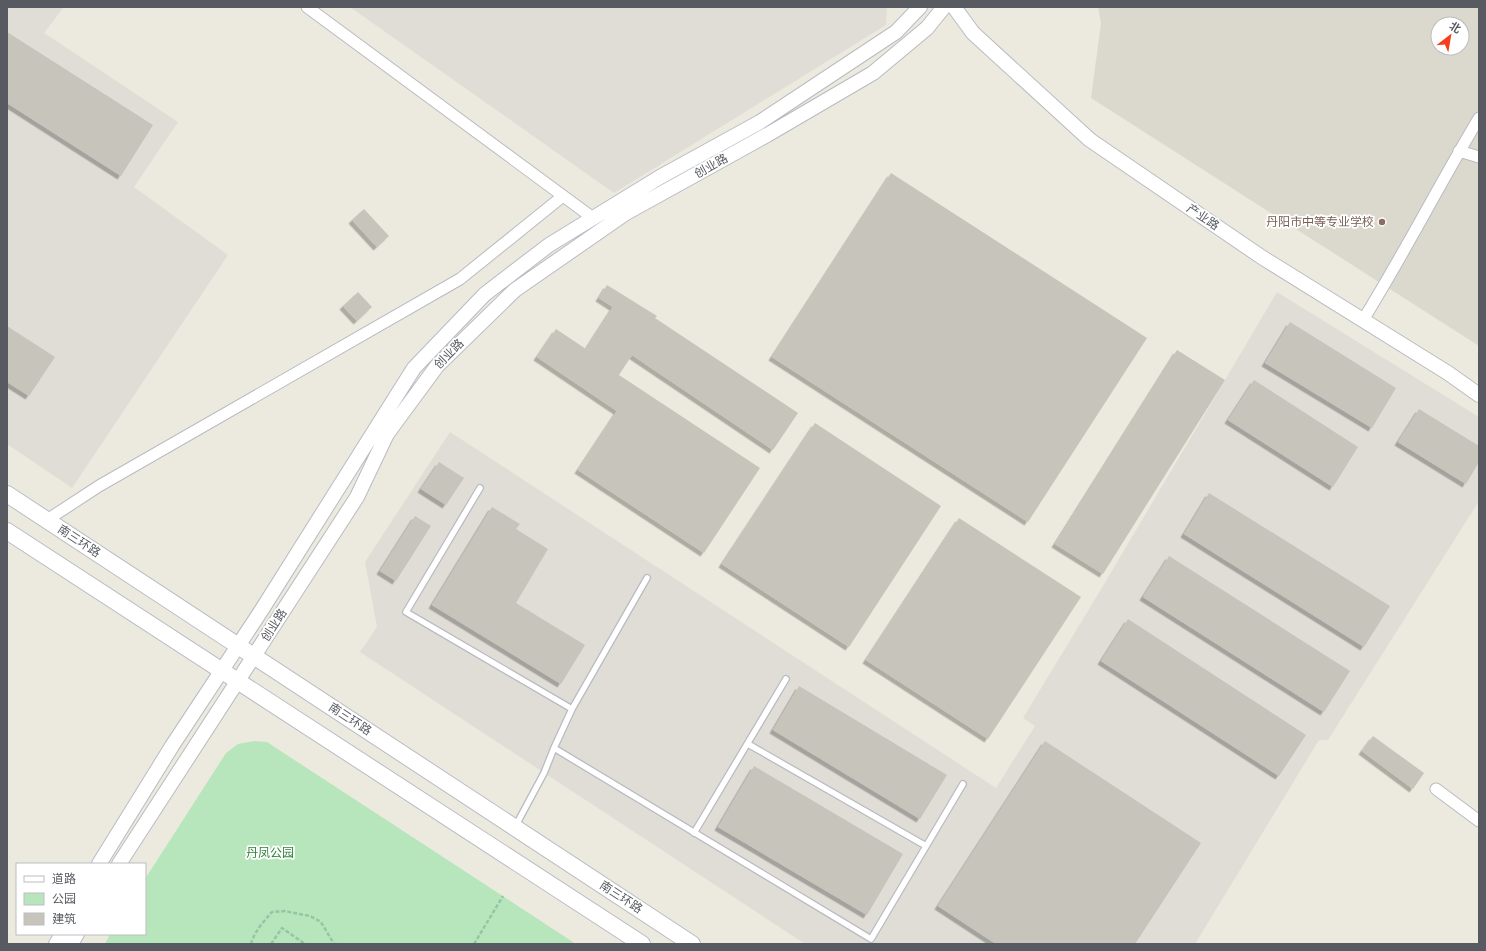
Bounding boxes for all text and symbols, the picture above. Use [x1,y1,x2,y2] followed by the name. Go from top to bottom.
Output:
[1430,16,1470,56] north arrow
[1447,19,1463,36] text: 北
[692,151,730,181] street label: 创业路
[1184,201,1222,233] street label: 产业路
[1266,215,1374,229] place label: 丹阳市中等专业学校
[1377,217,1387,227] marker: 丹阳市中等专业学校
[431,336,467,372] street label: 创业路
[55,522,103,560] street label: 南三环路
[258,606,290,644] street label: 创业路
[326,700,374,738] street label: 南三环路
[246,846,294,860] park label: 丹凤公园
[16,863,146,935] legend
[52,872,76,886] text: 道路
[597,878,645,916] street label: 南三环路
[52,892,76,906] text: 公园
[52,912,76,926] text: 建筑

